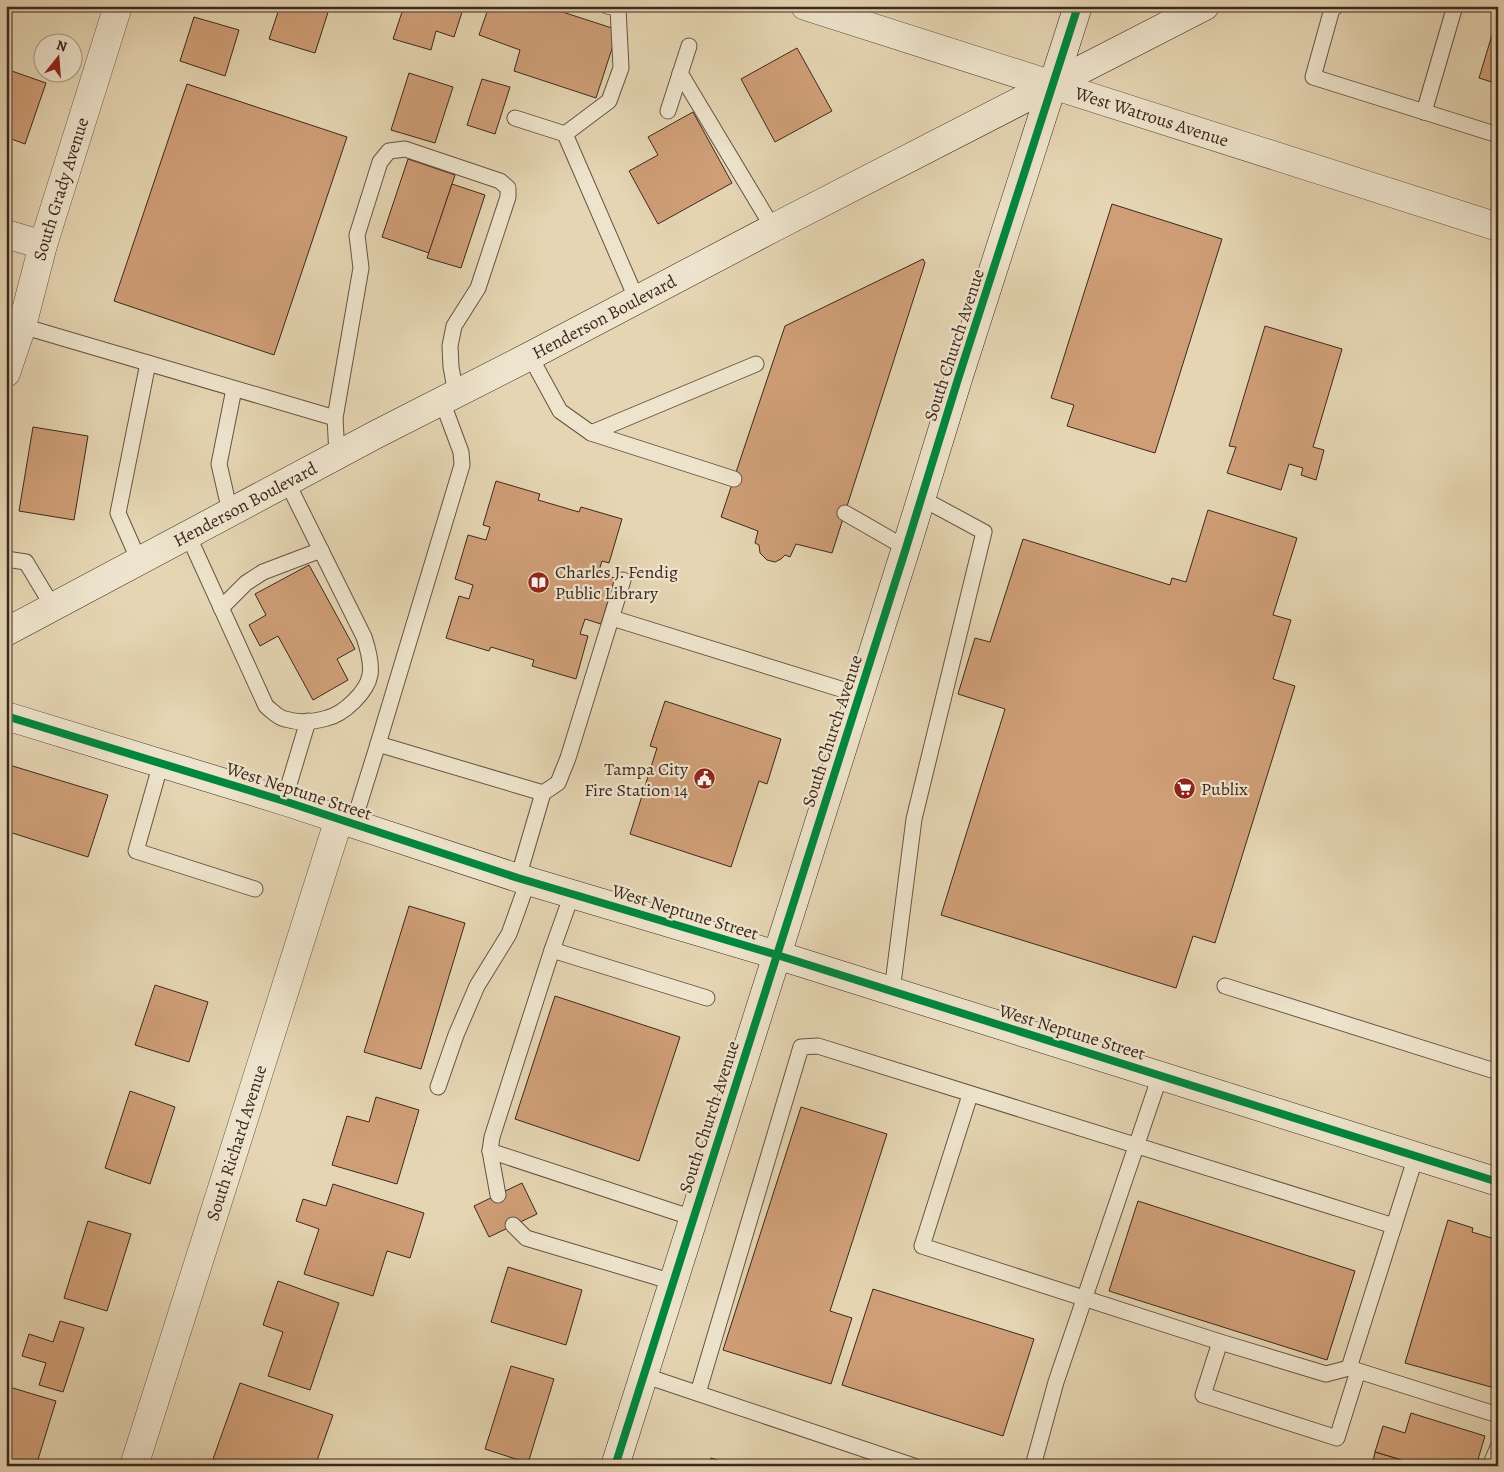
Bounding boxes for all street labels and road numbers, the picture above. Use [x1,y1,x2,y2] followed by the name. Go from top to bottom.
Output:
[1071,81,1232,152] street label: West Watrous Avenue
[27,114,94,263] street label: South Grady Avenue
[918,266,990,424] street label: South Church Avenue
[528,269,681,365] street label: Henderson Boulevard
[169,456,321,553] street label: Henderson Boulevard
[796,652,868,810] street label: South Church Avenue
[222,756,375,826] street label: West Neptune Street
[608,878,761,946] street label: West Neptune Street
[995,998,1148,1066] street label: West Neptune Street
[673,1038,745,1196] street label: South Church Avenue
[200,1062,272,1224] street label: South Richard Avenue

